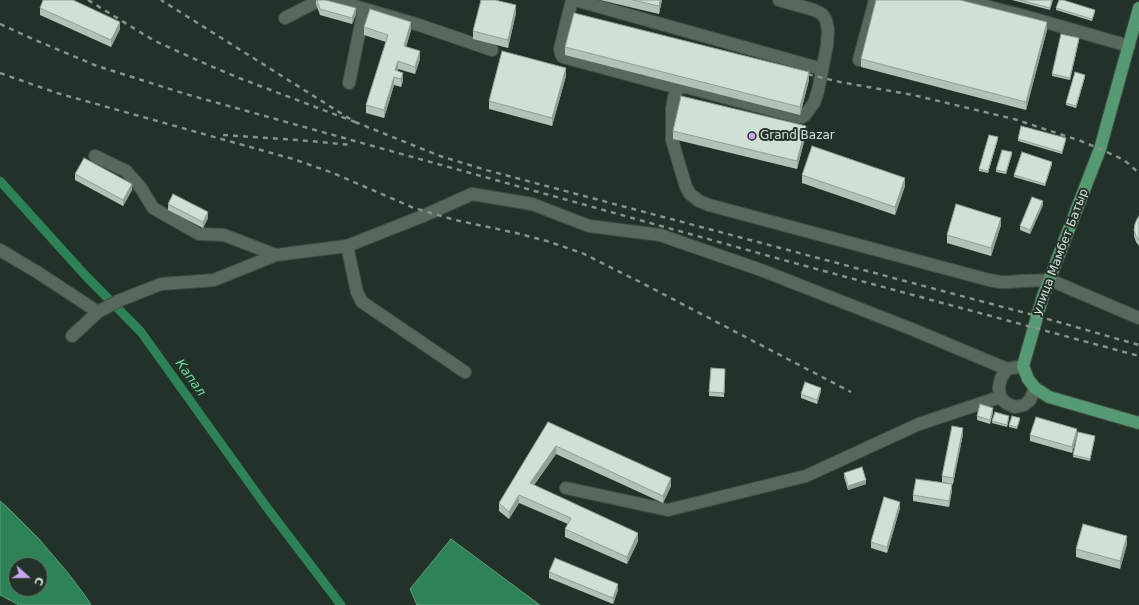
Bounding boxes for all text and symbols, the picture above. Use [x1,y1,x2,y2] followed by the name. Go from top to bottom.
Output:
[760,129,835,143] place label: Grand Bazar
[747,131,757,141] marker: Grand Bazar
[1030,187,1092,317] street label: улица Мамбет Батыр
[171,356,209,400] water label: Капал
[8,557,48,597] north arrow
[31,575,46,587] text: С

